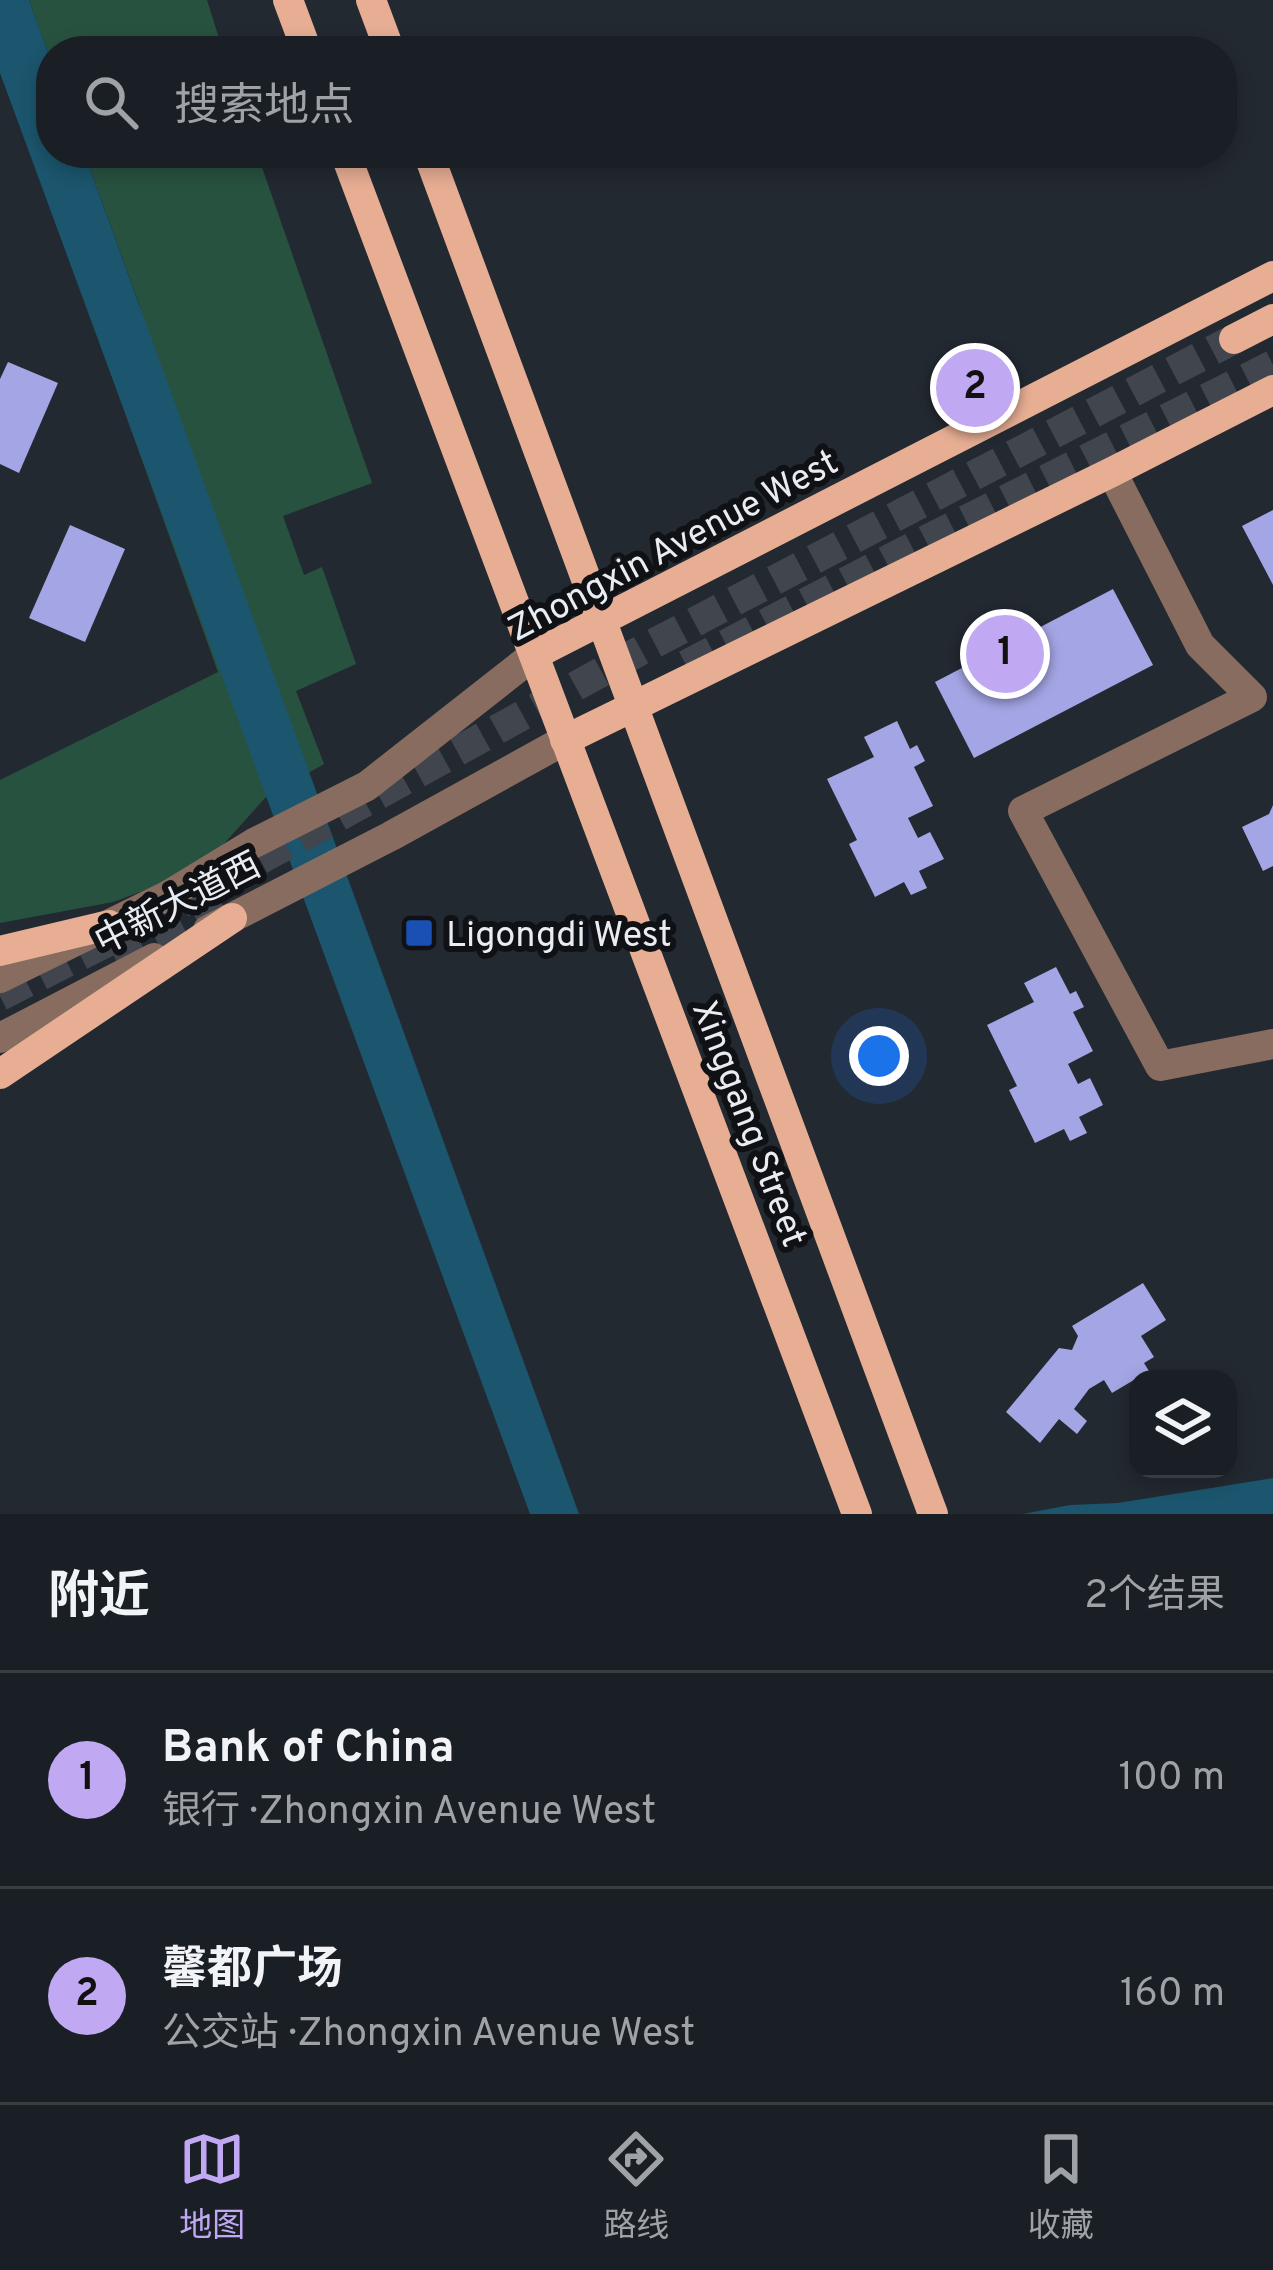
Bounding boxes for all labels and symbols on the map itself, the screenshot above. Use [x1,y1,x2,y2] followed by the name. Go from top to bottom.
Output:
[936,343,1014,433] pin: 2
[501,441,847,654] street label: Zhongxin Avenue West
[966,609,1044,699] pin: 1
[88,844,269,967] street label: 中新大道西
[446,914,672,960] place label: Ligongdi West
[403,917,435,949] marker: Ligongdi West
[679,995,815,1254] street label: Xinggang Street
[849,1026,909,1086] your location

